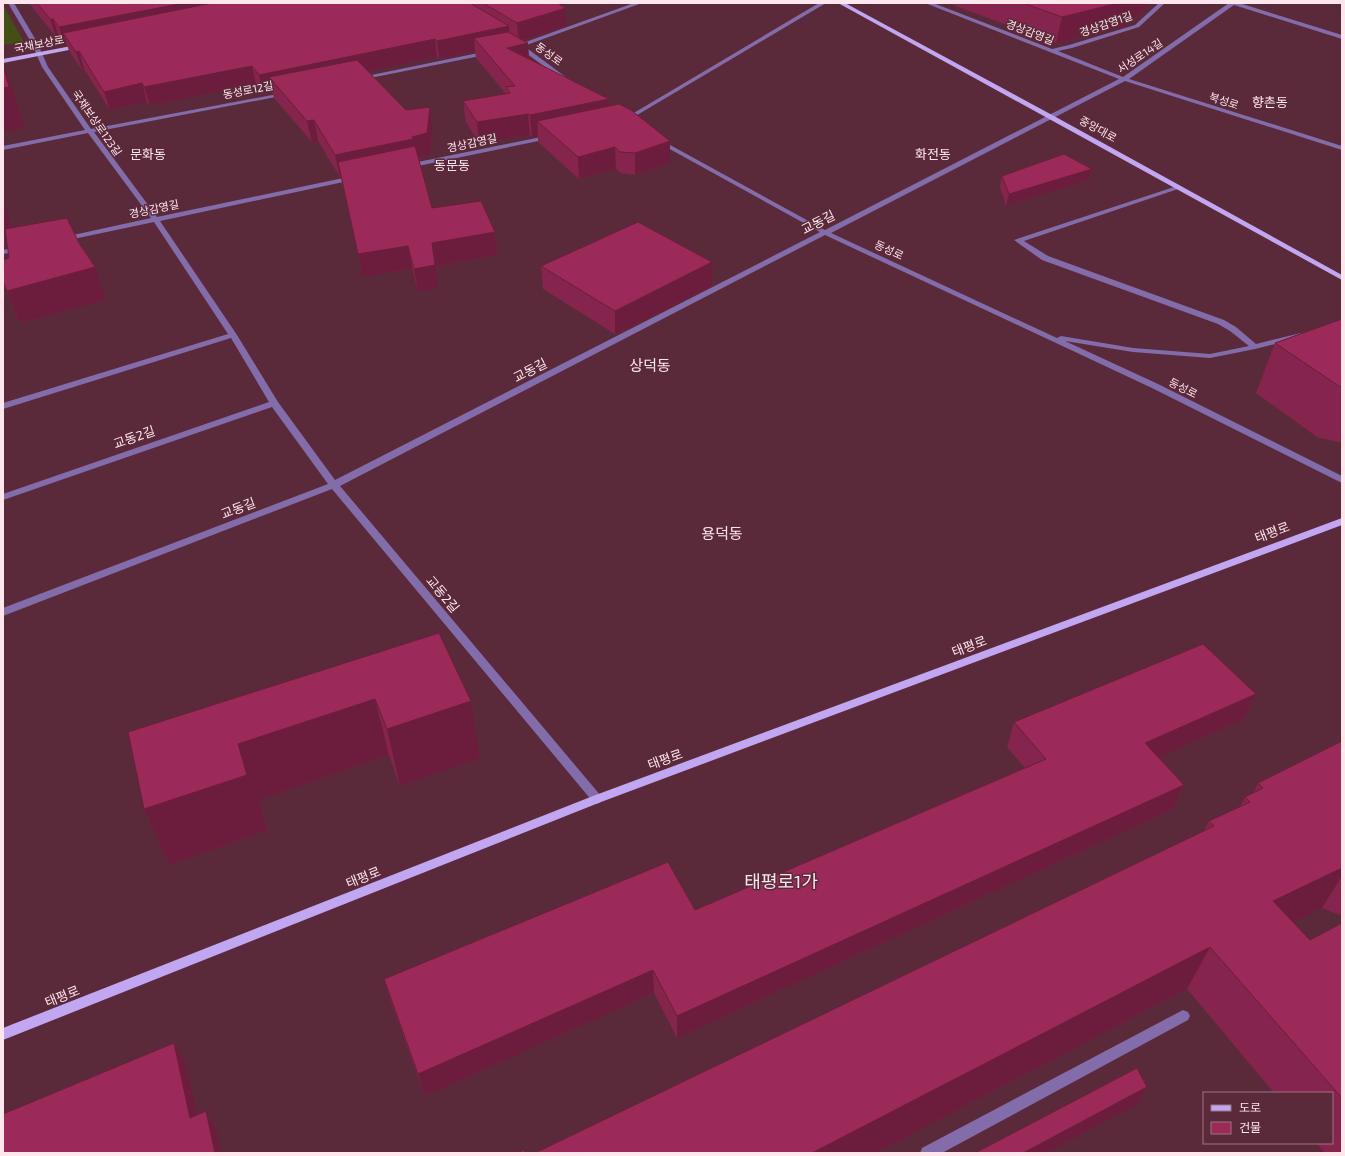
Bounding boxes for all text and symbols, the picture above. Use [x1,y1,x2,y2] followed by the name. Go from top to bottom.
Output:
[1078,8,1134,39] street label: 경상감영1길
[1004,16,1056,47] street label: 경상감영길
[13,32,65,55] street label: 국채보상로
[1115,36,1165,75] street label: 서성로14길
[533,39,565,68] street label: 동성로
[222,78,274,101] street label: 동성로12길
[70,87,125,158] street label: 국채보상로123길
[1208,90,1241,111] street label: 북성로
[1252,94,1288,110] district label: 향촌동
[1077,113,1119,144] street label: 중앙대로
[446,131,498,154] street label: 경상감영길
[130,146,166,162] district label: 문화동
[915,146,951,162] district label: 화전동
[434,157,470,173] district label: 동문동
[128,197,180,220] street label: 경상감영길
[798,207,838,237] street label: 교동길
[873,237,906,262] street label: 동성로
[510,355,550,385] street label: 교동길
[629,356,671,374] district label: 상덕동
[1167,375,1200,400] street label: 동성로
[111,422,157,452] street label: 교동2길
[218,494,258,522] street label: 교동길
[1252,518,1292,546] street label: 태평로
[701,524,743,542] district label: 용덕동
[423,572,463,616] street label: 교동2길
[949,632,989,660] street label: 태평로
[645,745,685,773] street label: 태평로
[343,863,383,891] street label: 태평로
[744,870,818,892] district label: 태평로1가
[42,982,82,1010] street label: 태평로
[1203,1092,1333,1144] legend
[1239,1100,1261,1114] text: 도로
[1239,1120,1261,1134] text: 건물

